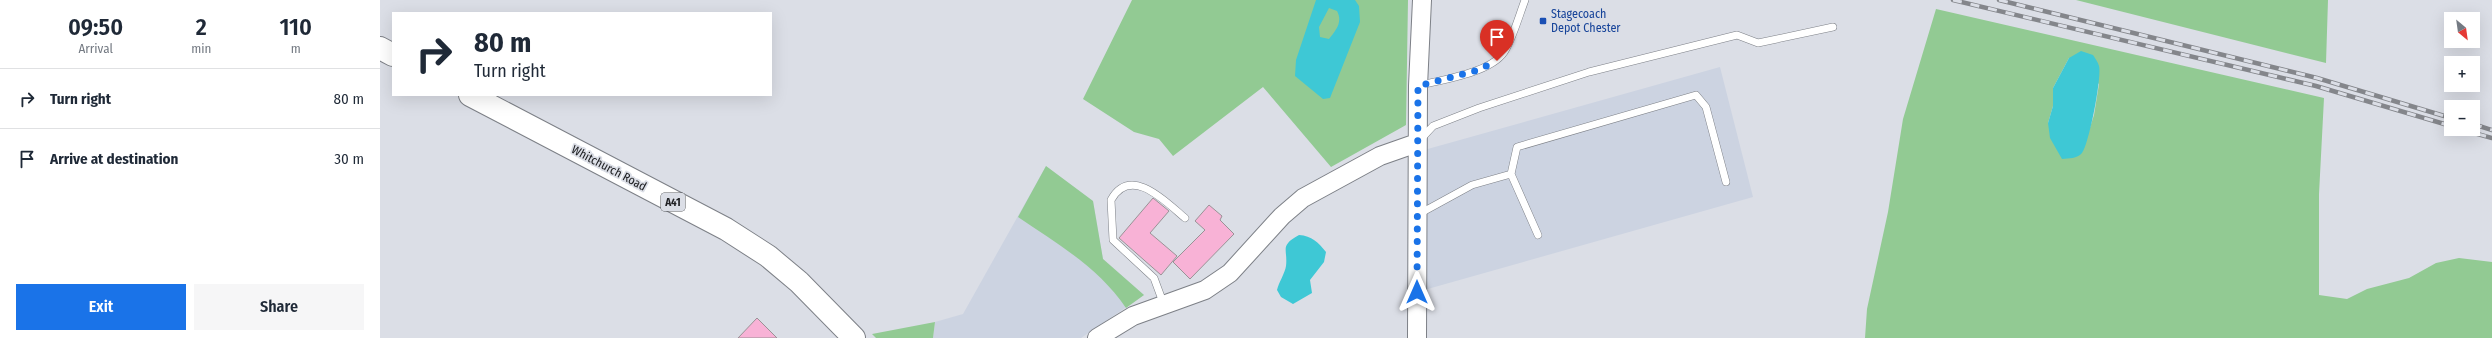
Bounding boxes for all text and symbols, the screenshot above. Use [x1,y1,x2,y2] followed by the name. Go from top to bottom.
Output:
[1551,7,1621,35] place label: Stagecoach Depot Chester
[2444,12,2480,48] north arrow
[2444,12,2480,136] map controls
[68,13,123,41] text: 09:50
[196,13,207,41] text: 2
[279,13,312,41] text: 110
[1538,16,1548,26] marker: Stagecoach Depot Chester
[1480,20,1514,61] pin
[474,26,531,59] text: 80 m
[1486,26,1508,48] icon: arrive
[408,28,460,80] icon: right
[78,41,113,56] text: Arrival
[191,41,211,56] text: min
[291,41,301,56] text: m
[2444,56,2480,92] button: +
[474,60,546,82] text: Turn right
[16,88,38,110] icon: right
[50,90,111,108] text: Turn right
[334,90,364,108] text: 80 m
[2444,100,2480,136] button: −
[569,142,649,194] street label: Whitchurch Road
[16,148,38,170] icon: arrive
[50,150,178,168] text: Arrive at destination
[334,150,364,168] text: 30 m
[661,193,685,211] road number: A41
[1396,271,1438,313] position arrow
[16,284,186,330] button: Exit
[194,284,364,330] button: Share

